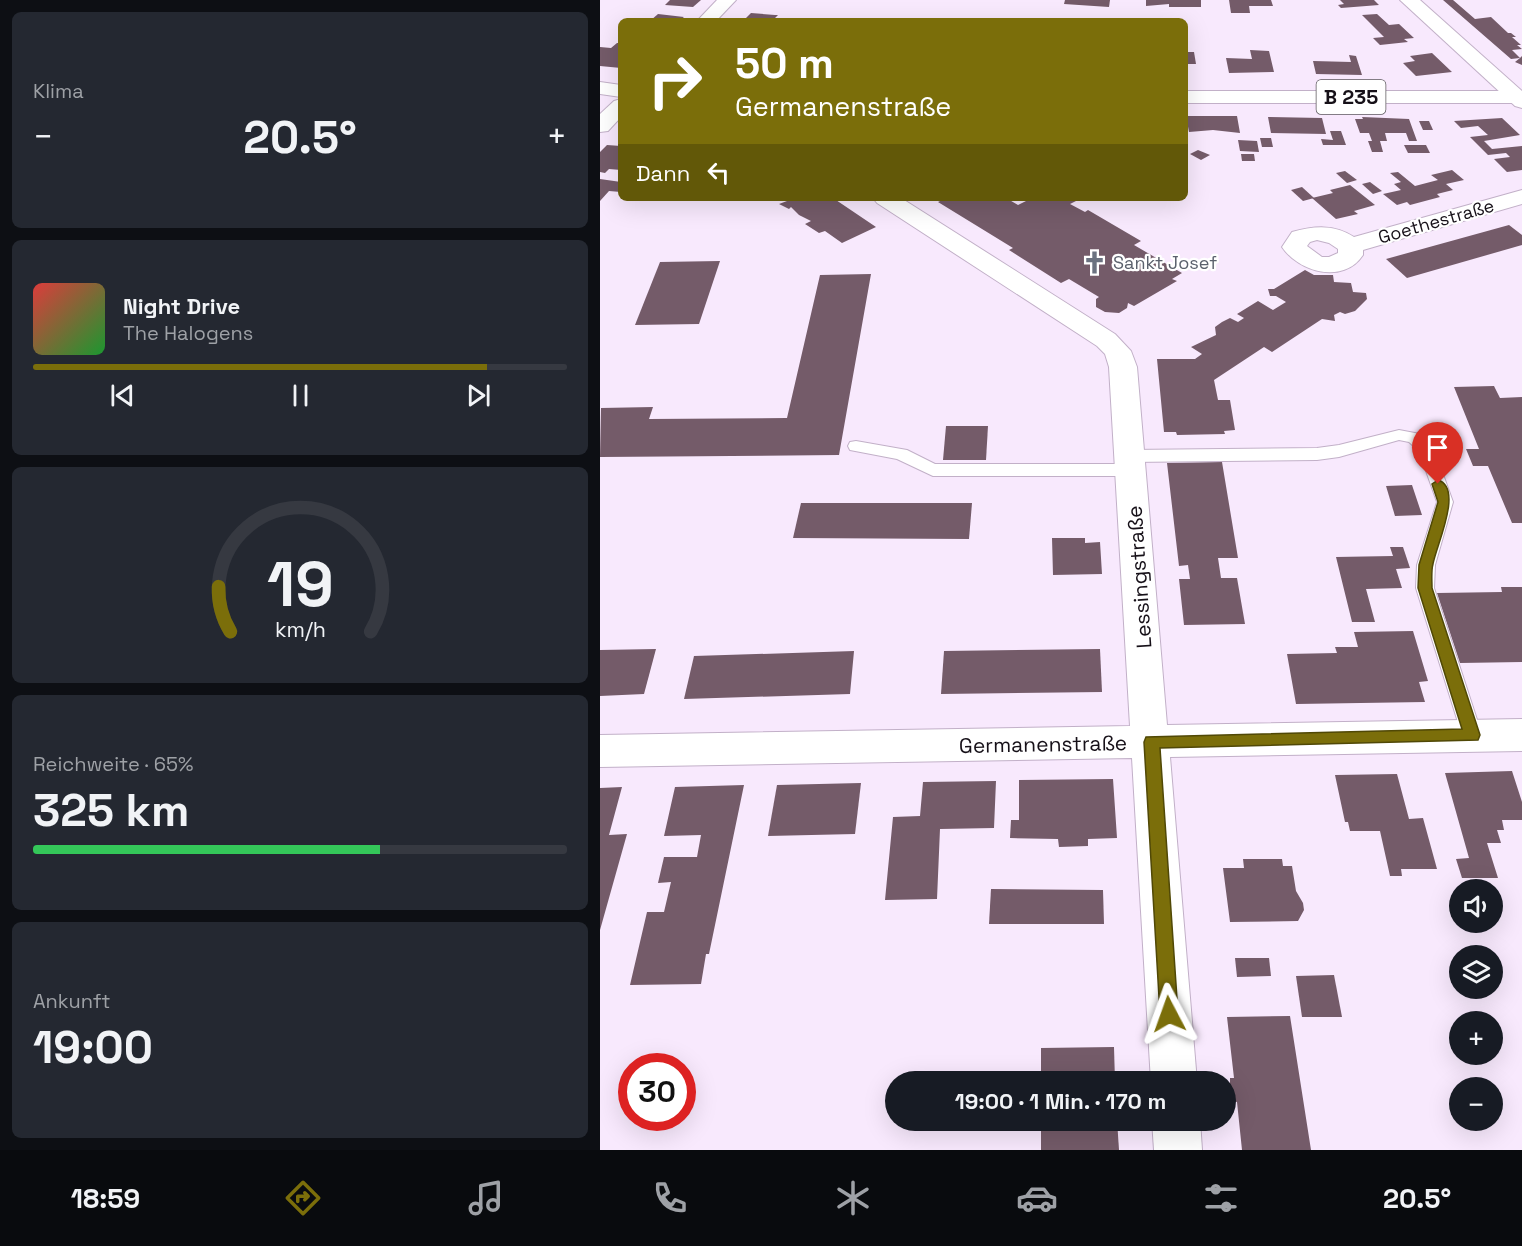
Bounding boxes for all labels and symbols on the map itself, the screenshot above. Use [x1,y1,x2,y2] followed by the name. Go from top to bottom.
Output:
[1316,80,1386,114] road number: B 235
[1375,193,1497,249] street label: Goethestraße
[1082,249,1108,275] church icon: Sankt Josef
[1113,251,1217,274] place label: Sankt Josef
[1412,422,1463,484] pin
[1121,505,1157,649] street label: Lessingstraße
[959,729,1127,759] street label: Germanenstraße
[1137,982,1201,1046] position arrow
[618,1053,696,1131] speed limit sign: 30

